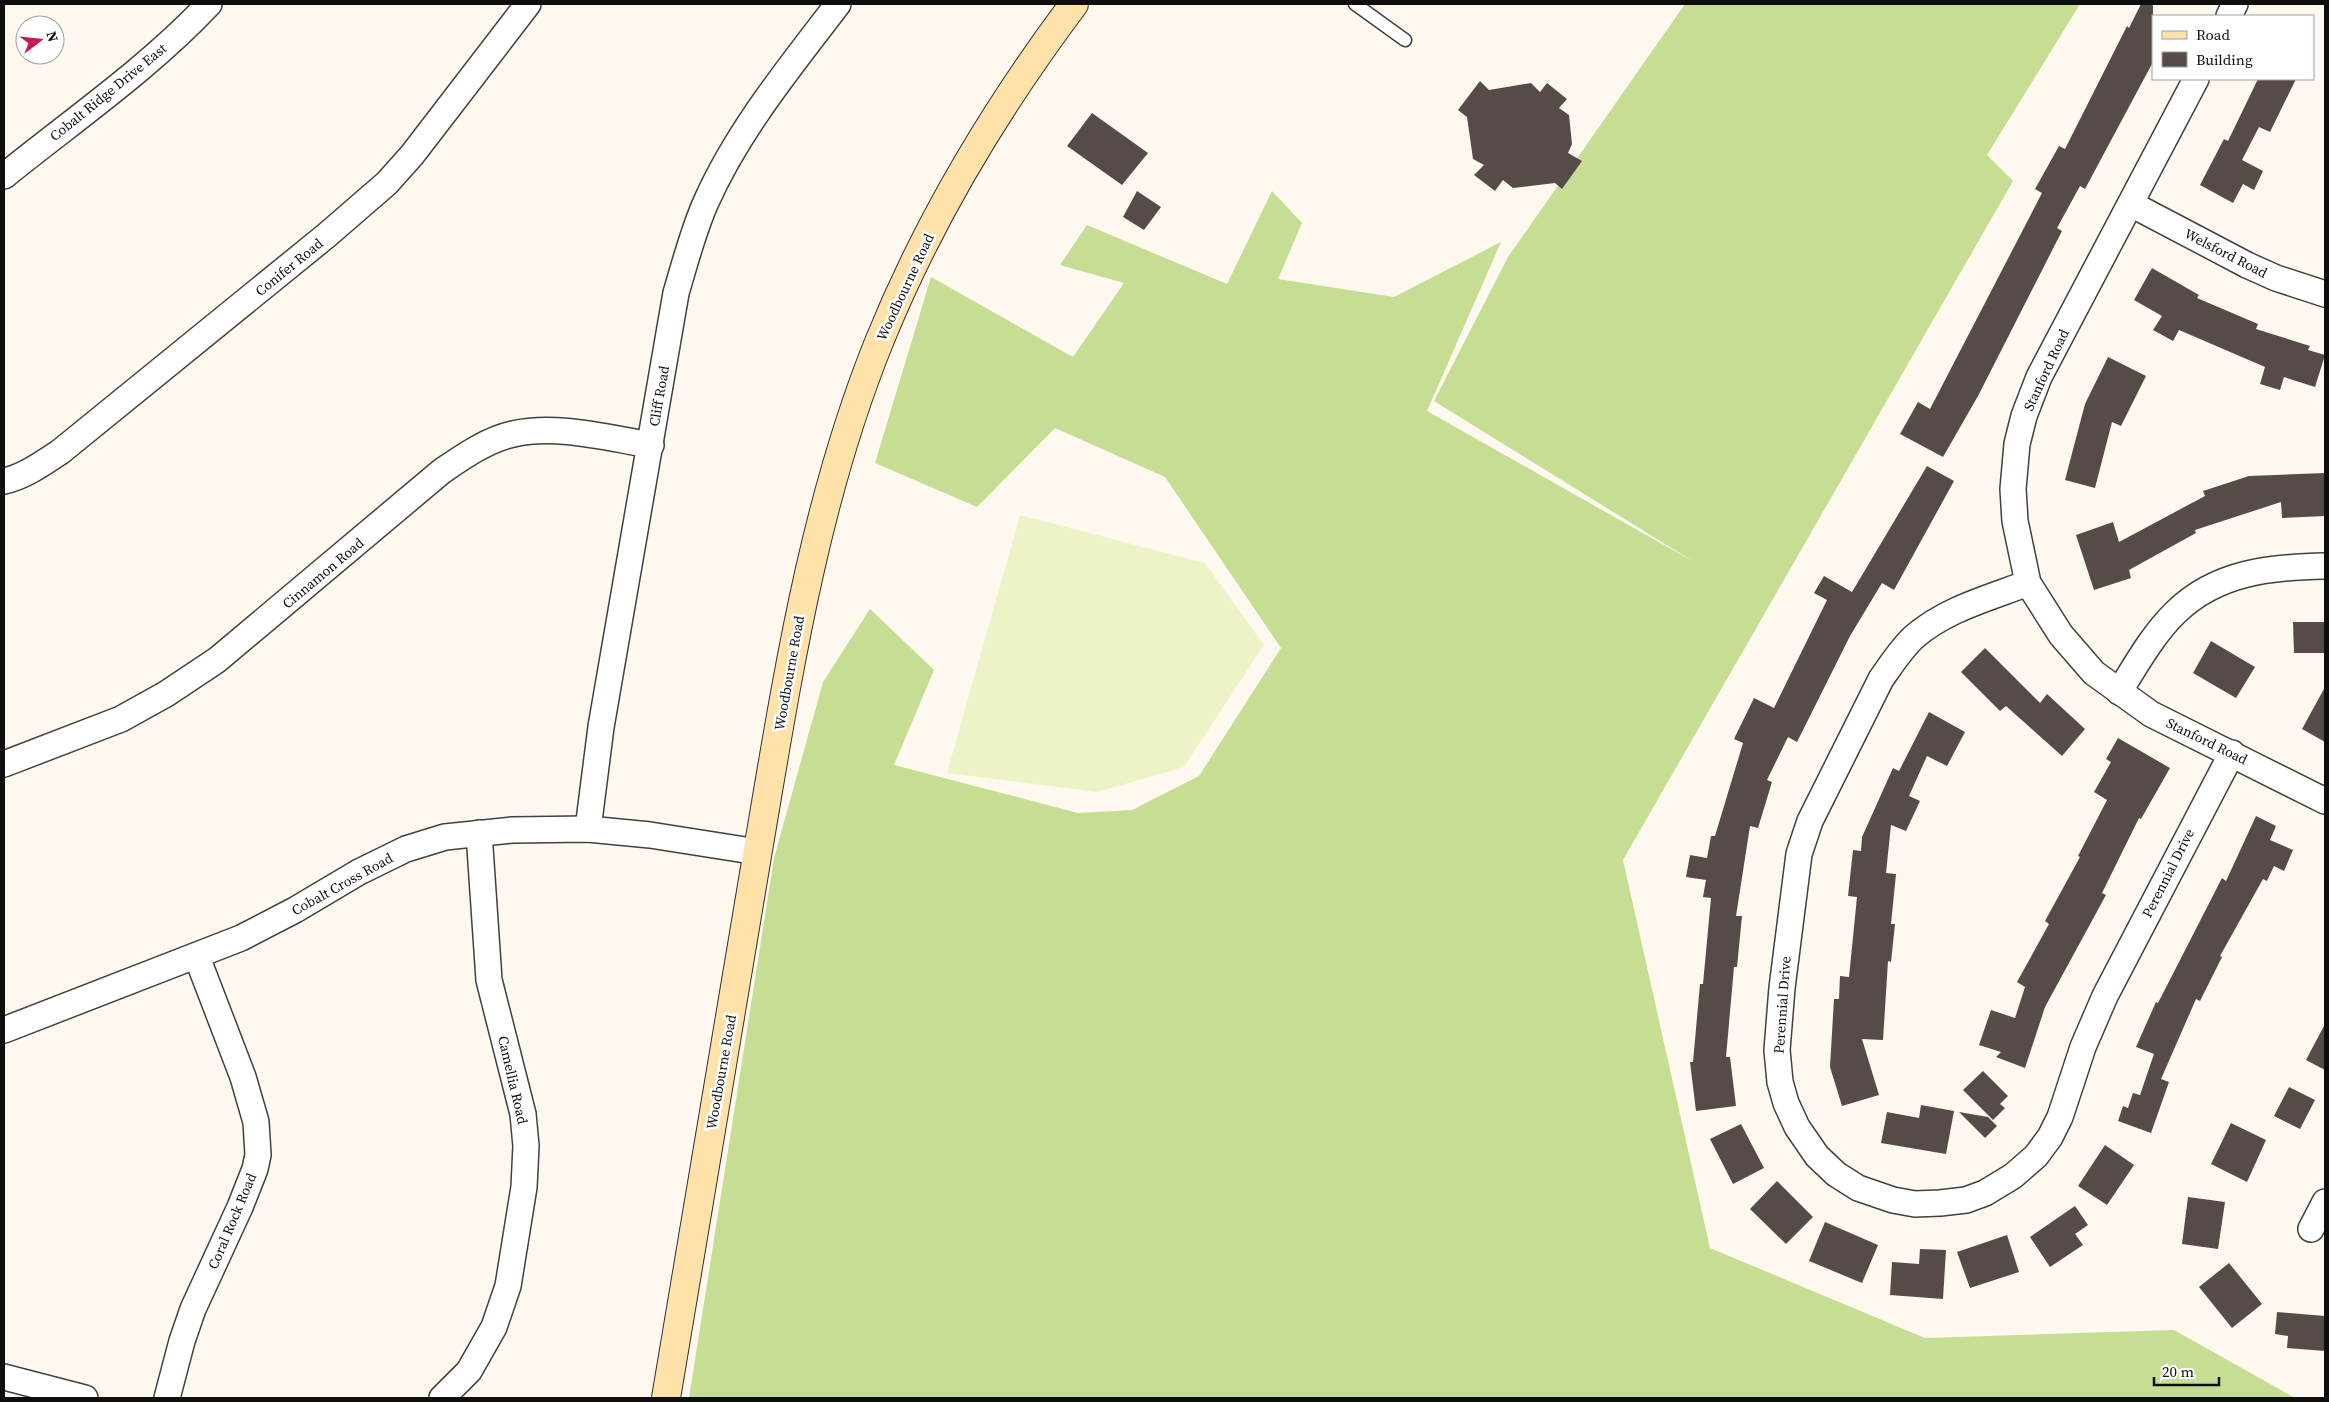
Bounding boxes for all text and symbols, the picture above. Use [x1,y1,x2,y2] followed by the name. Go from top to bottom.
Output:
[15,15,65,65] north arrow
[2152,15,2314,80] legend
[2196,24,2230,45] text: Road
[41,29,64,44] text: N
[45,38,171,146] street label: Cobalt Ridge Drive East
[2196,49,2253,70] text: Building
[2181,223,2271,283] street label: Welsford Road
[871,230,939,344] street label: Woodbourne Road
[251,233,327,301] street label: Conifer Road
[2018,326,2074,414] street label: Stanford Road
[644,364,674,428] street label: Cliff Road
[278,533,368,613] street label: Cinnamon Road
[769,614,809,732] street label: Woodbourne Road
[2163,713,2251,769] street label: Stanford Road
[2137,825,2199,921] street label: Perennial Drive
[288,848,396,920] street label: Cobalt Cross Road
[1769,956,1795,1054] street label: Perennial Drive
[701,1013,741,1131] street label: Woodbourne Road
[493,1034,533,1126] street label: Camellia Road
[203,1170,261,1272] street label: Coral Rock Road
[2154,1354,2219,1386] scale bar
[2162,1361,2194,1382] text: 20 m

